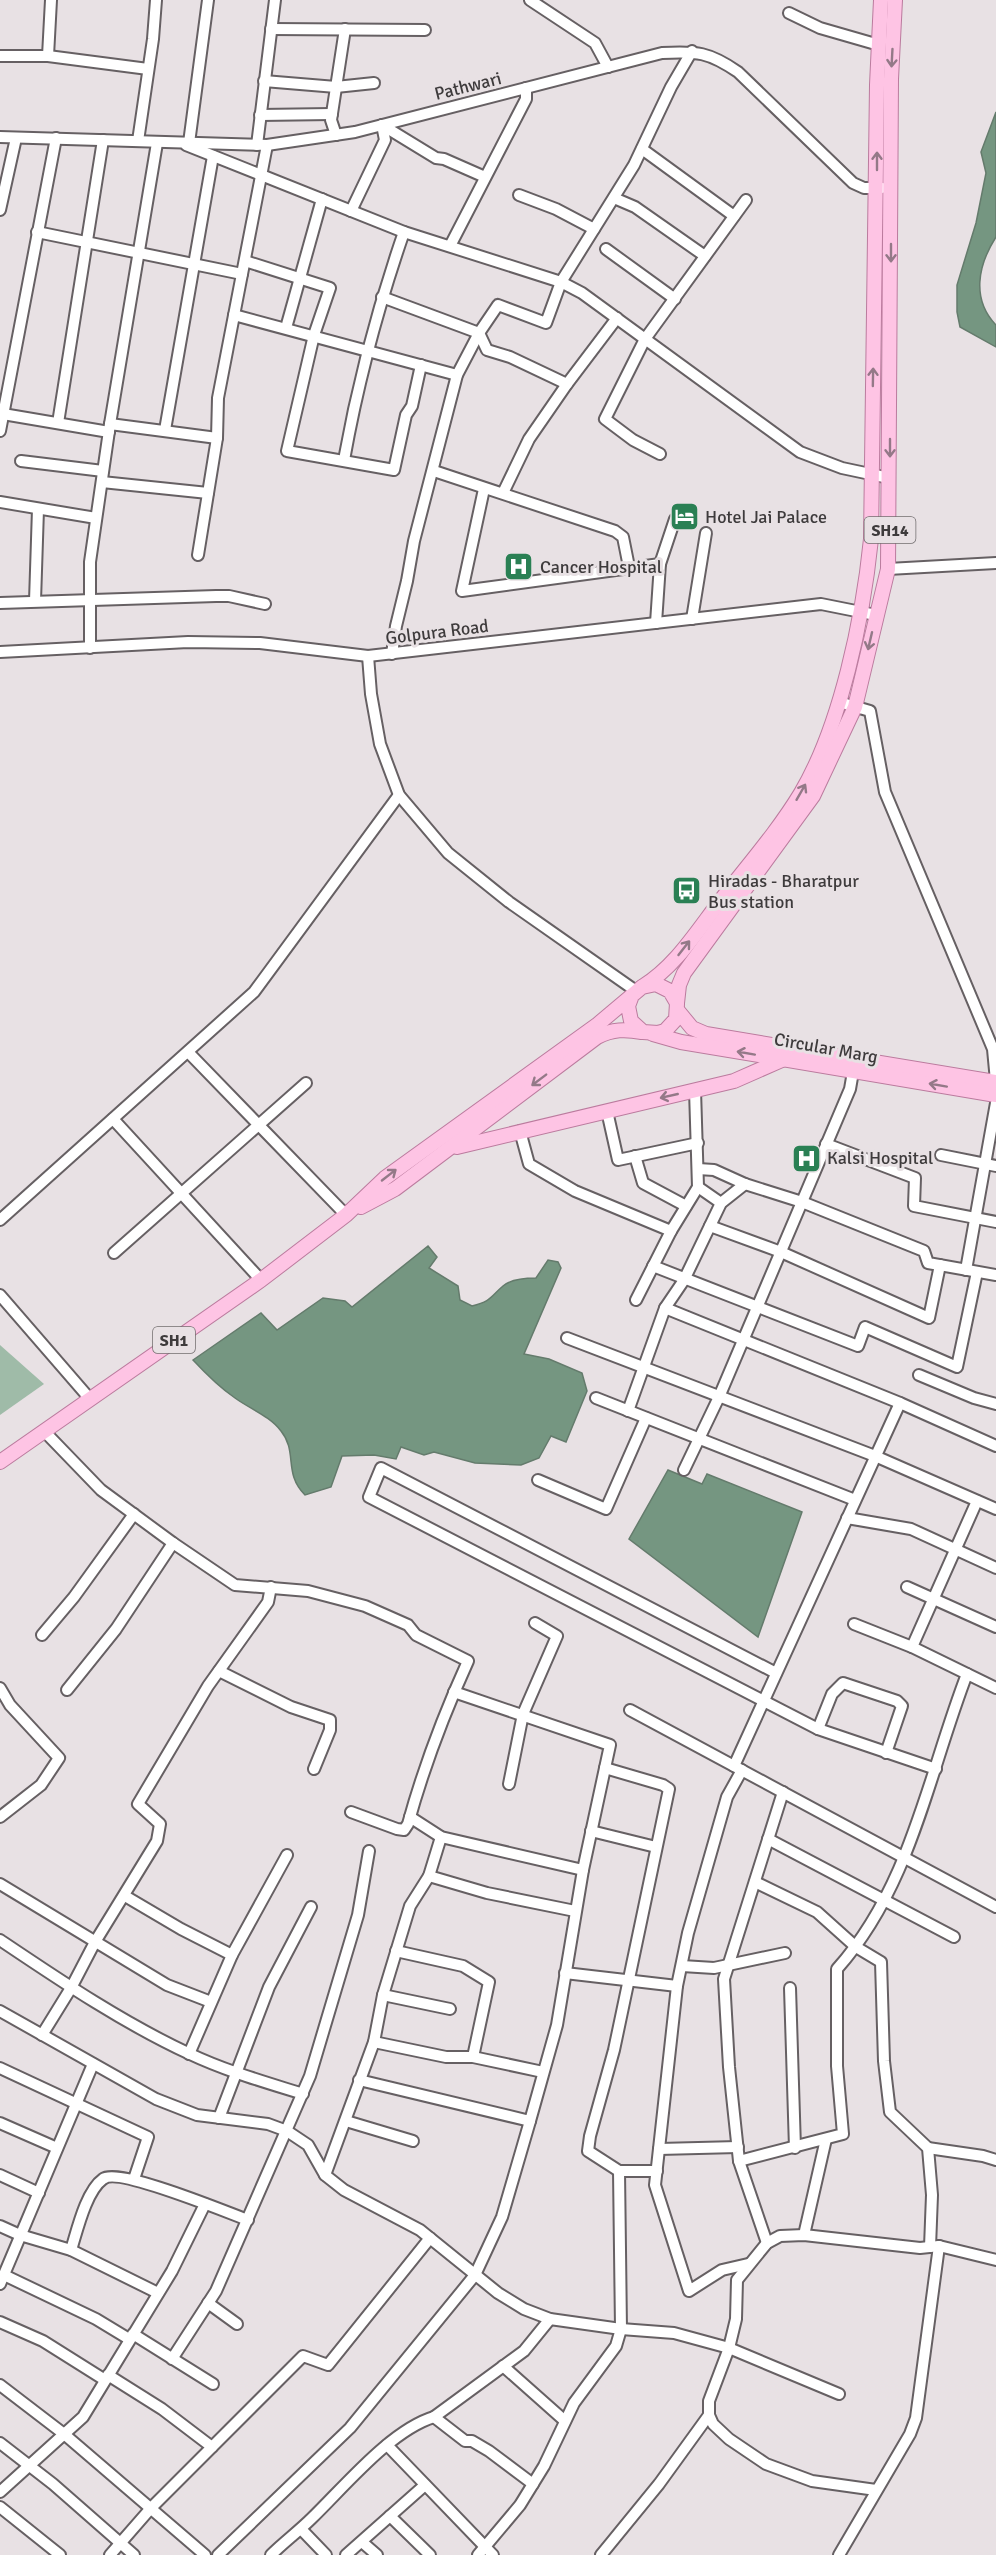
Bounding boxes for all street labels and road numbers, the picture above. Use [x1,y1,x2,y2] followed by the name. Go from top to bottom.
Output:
[432,67,504,105] street label: Pathwari
[864,517,916,543] road number: SH14
[384,615,490,649] street label: Golpura Road
[772,1028,880,1068] street label: Circular Marg
[153,1327,195,1353] road number: SH1

